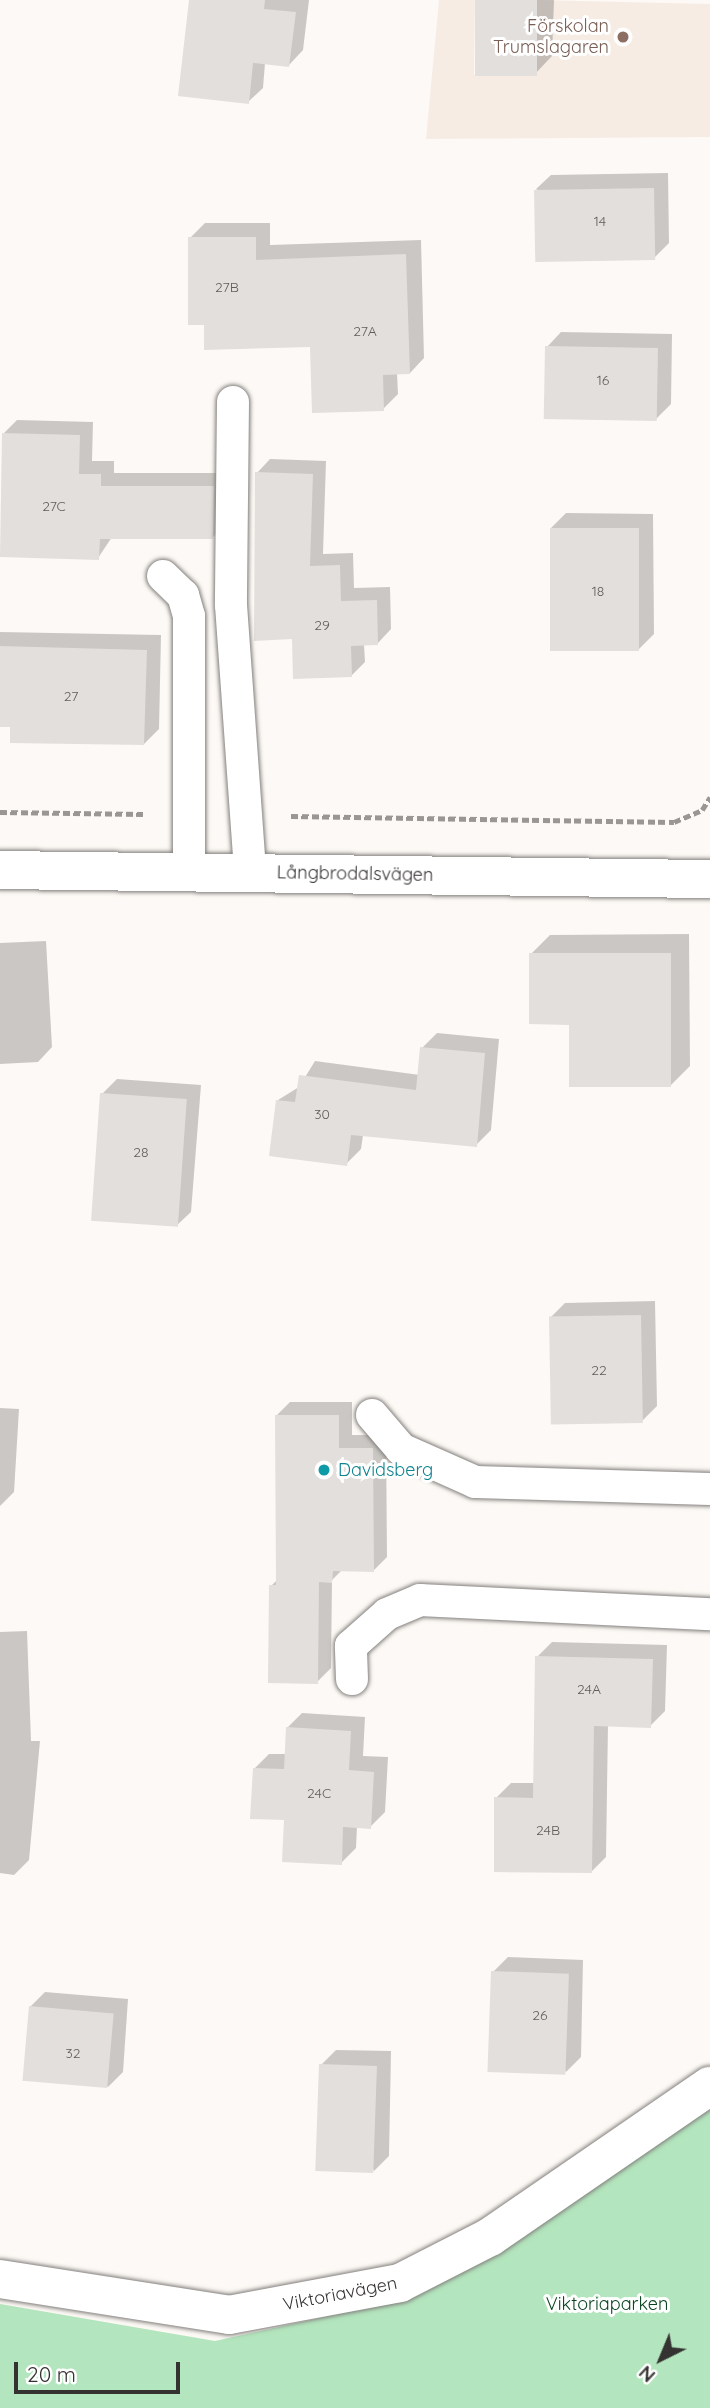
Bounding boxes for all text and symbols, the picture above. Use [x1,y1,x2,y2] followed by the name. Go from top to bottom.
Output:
[493,16,609,58] place label: Förskolan Trumslagaren
[615,29,631,45] marker: Förskolan Trumslagaren
[594,213,606,229] house number: 14
[215,279,239,295] house number: 27B
[353,323,377,339] house number: 27A
[597,372,609,388] house number: 16
[42,498,66,514] house number: 27C
[592,583,604,599] house number: 18
[314,617,330,633] house number: 29
[64,688,78,704] house number: 27
[276,862,434,886] street label: Långbrodalsvägen
[314,1106,330,1122] house number: 30
[133,1144,149,1160] house number: 28
[591,1362,607,1378] house number: 22
[338,1459,433,1481] place label: Davidsberg
[316,1462,332,1478] marker: Davidsberg
[577,1681,601,1697] house number: 24A
[307,1785,331,1801] house number: 24C
[536,1822,560,1838] house number: 24B
[532,2007,548,2023] house number: 26
[65,2045,81,2061] house number: 32
[281,2272,399,2316] street label: Viktoriavägen
[546,2293,668,2315] park label: Viktoriaparken
[626,2324,696,2394] north arrow
[18,2348,184,2392] scale bar
[27,2361,76,2387] text: 20 m
[633,2361,660,2388] text: N

